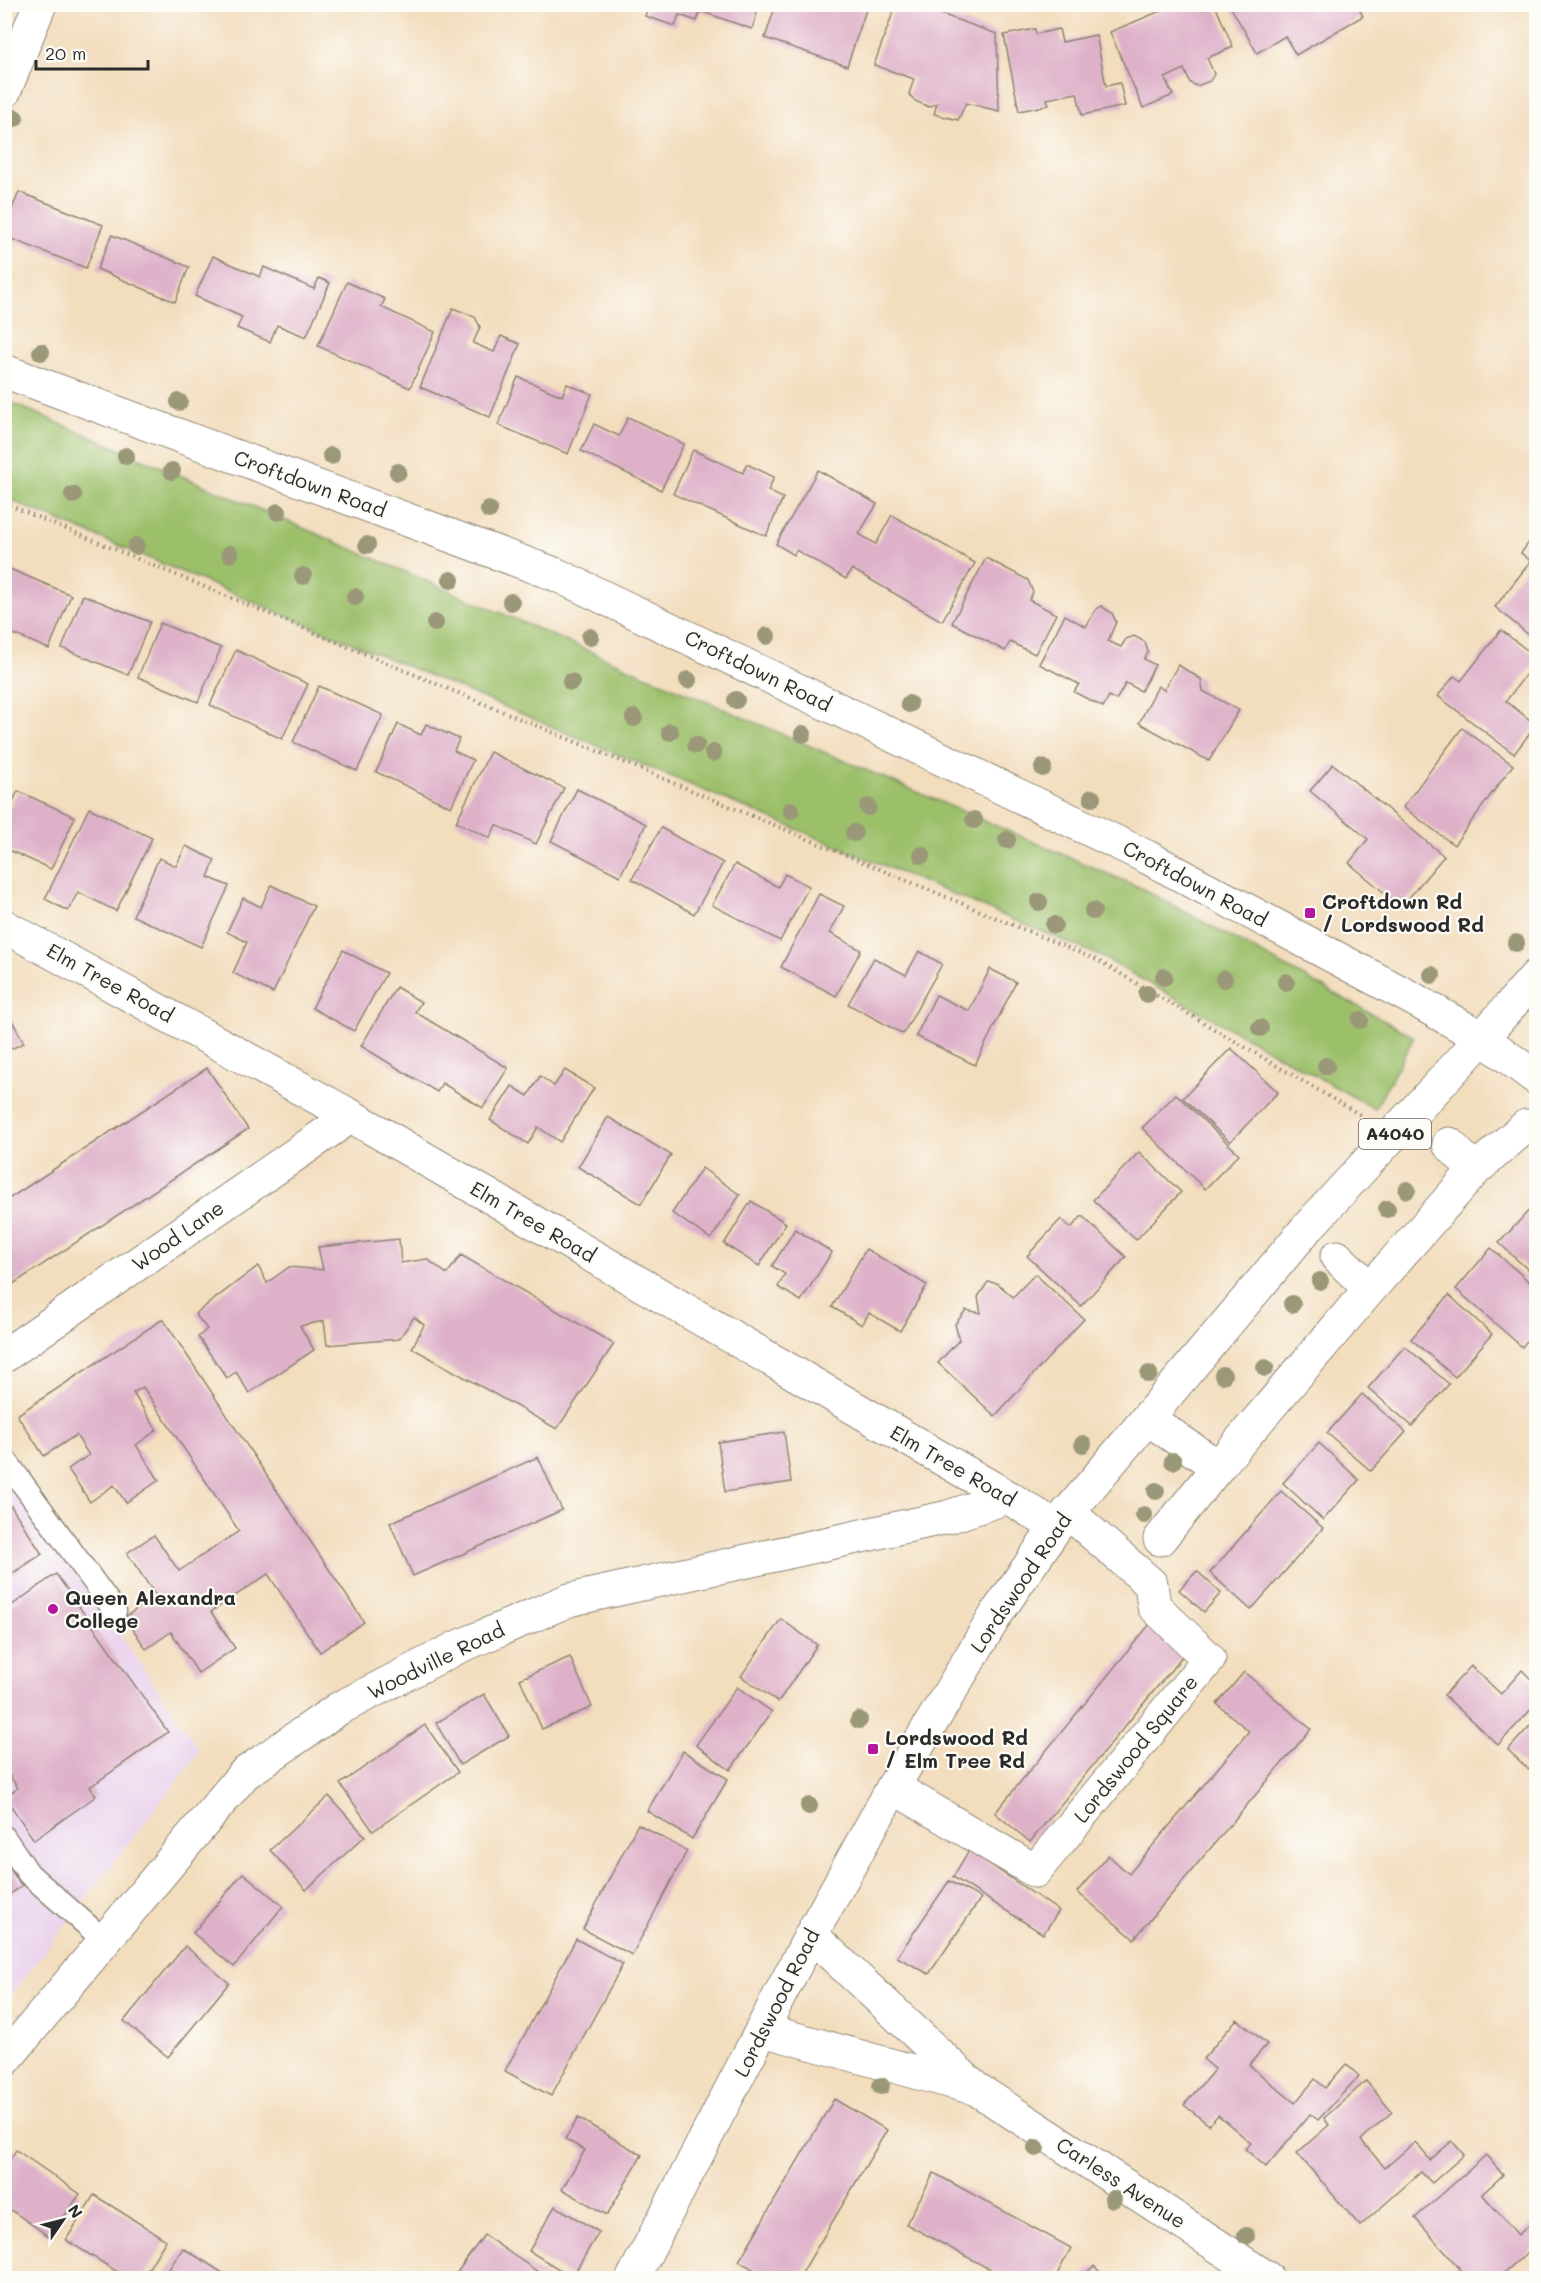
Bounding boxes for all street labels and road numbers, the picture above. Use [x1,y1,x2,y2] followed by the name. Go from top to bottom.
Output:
[231,443,390,523] street label: Croftdown Road
[681,623,836,717] street label: Croftdown Road
[1119,834,1272,932] street label: Croftdown Road
[43,937,178,1028] street label: Elm Tree Road
[1359,1119,1431,1149] road number: A4040
[466,1175,601,1268] street label: Elm Tree Road
[126,1194,229,1276] street label: Wood Lane
[886,1419,1021,1512] street label: Elm Tree Road
[964,1508,1077,1657] street label: Lordswood Road
[363,1616,508,1705] street label: Woodville Road
[1068,1669,1203,1828] street label: Lordswood Square
[728,1924,825,2081] street label: Lordswood Road
[1052,2131,1191,2234] street label: Carless Avenue

